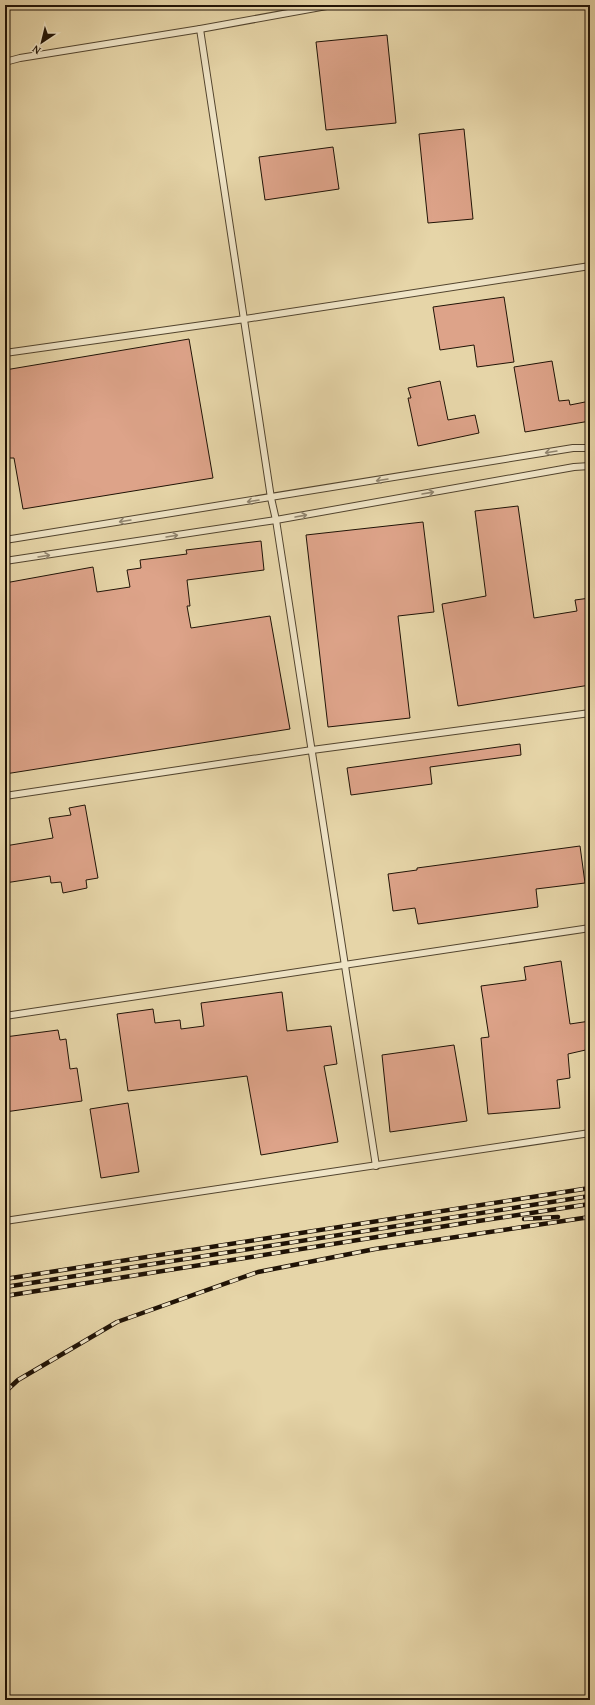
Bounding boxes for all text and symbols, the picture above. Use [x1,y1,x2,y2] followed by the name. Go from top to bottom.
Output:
[22,22,62,62] north arrow
[28,41,44,59] text: N
[545,448,558,456] one-way arrow
[376,476,389,484] one-way arrow
[422,489,435,497] one-way arrow
[247,497,260,505] one-way arrow
[294,512,307,520] one-way arrow
[119,517,132,525] one-way arrow
[165,532,178,540] one-way arrow
[37,551,50,559] one-way arrow

